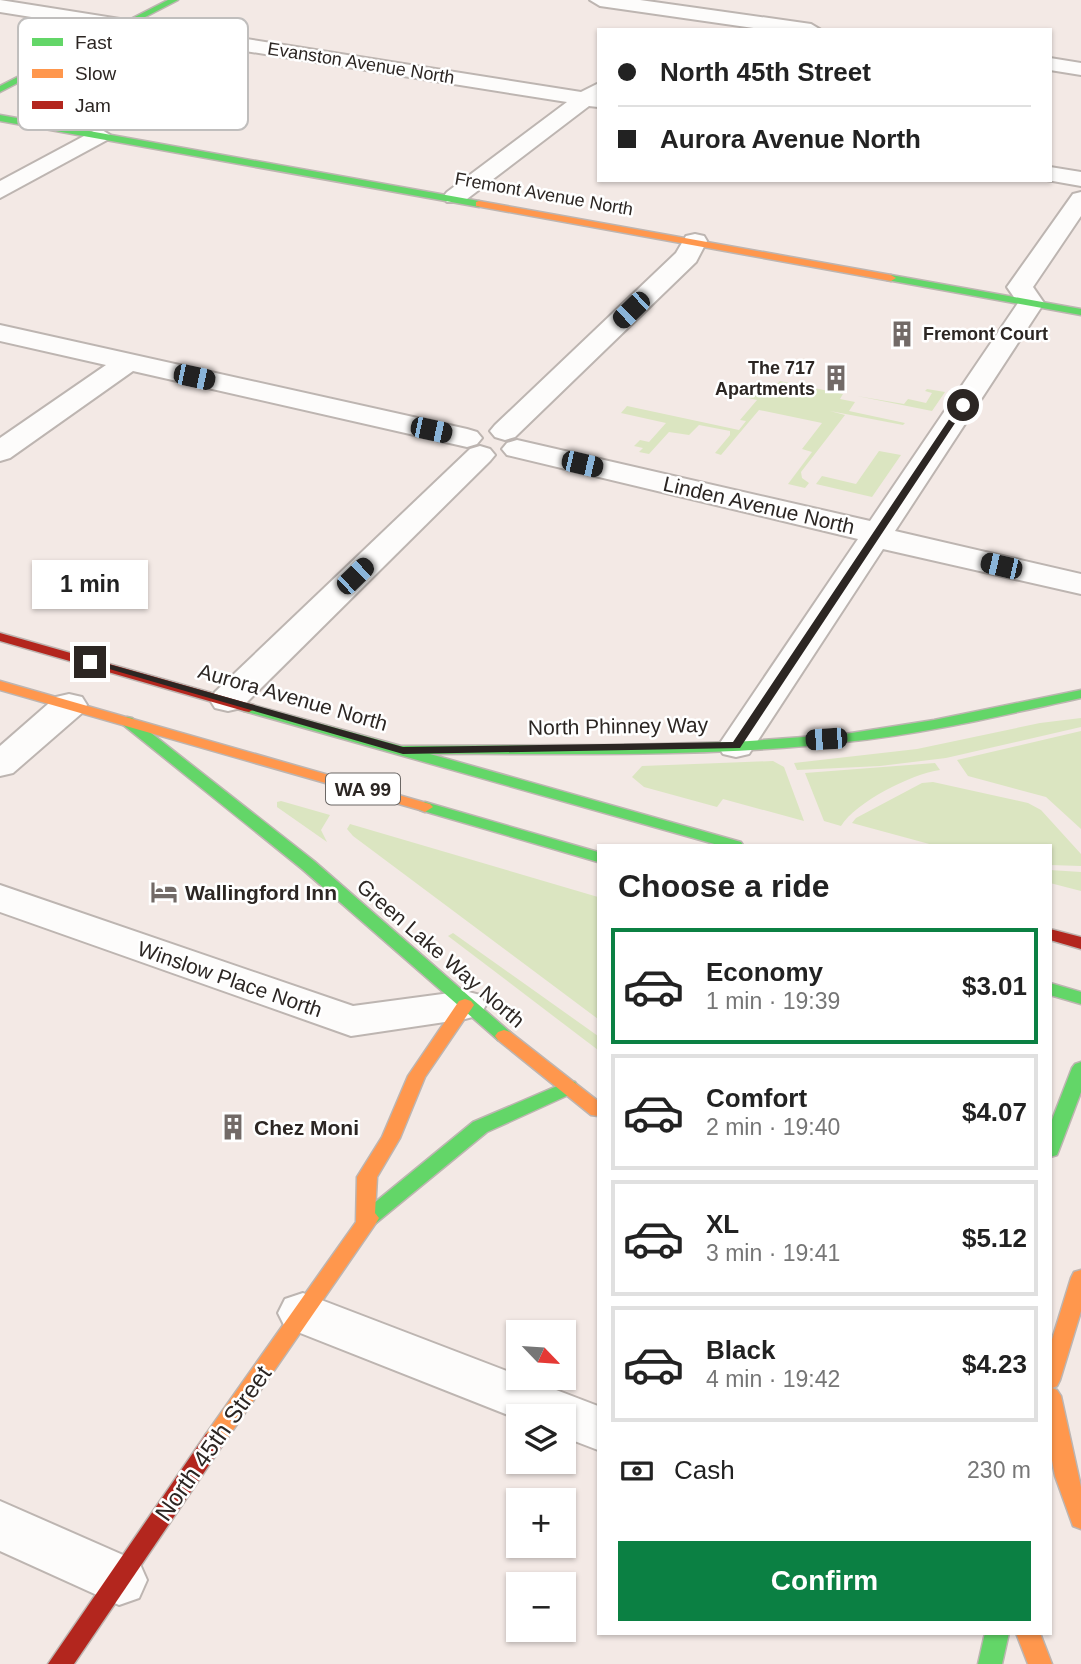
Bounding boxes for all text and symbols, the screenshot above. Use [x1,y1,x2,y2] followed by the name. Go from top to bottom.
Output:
[18,18,248,130] legend
[75,32,113,53] text: Fast
[266,38,456,88] street label: Evanston Avenue North
[660,57,871,87] text: North 45th Street
[75,63,116,84] text: Slow
[75,95,111,116] text: Jam
[660,124,921,154] text: Aurora Avenue North
[453,168,635,220] street label: Fremont Avenue North
[609,288,654,332] car
[887,319,917,349] building icon: Fremont Court
[923,324,1048,344] place label: Fremont Court
[715,358,815,399] place label: The 717 Apartments
[172,362,217,392] car
[821,363,851,393] building icon: The 717 Apartments
[947,389,979,421] route start
[409,415,454,445] car
[560,449,605,479] car
[661,472,857,538] street label: Linden Avenue North
[979,551,1024,581] car
[333,554,378,598] car
[32,560,148,610] callout: 1 min
[60,571,120,597] text: 1 min
[74,646,106,678] route end
[196,659,390,735] street label: Aurora Avenue North
[528,713,709,739] street label: North Phinney Way
[805,727,848,751] car
[326,774,400,804] road number: WA 99
[618,868,830,904] text: Choose a ride
[353,874,529,1032] street label: Green Lake Way North
[149,877,179,907] hotel icon: Wallingford Inn
[185,881,337,904] place label: Wallingford Inn
[135,937,325,1021] street label: Winslow Place North
[622,955,685,1018] icon: car
[706,957,823,987] text: Economy
[962,971,1027,1001] text: $3.01
[706,988,840,1014] text: 1 min · 19:39
[622,1081,685,1144] icon: car
[706,1083,807,1113] text: Comfort
[962,1097,1027,1127] text: $4.07
[218,1112,248,1142] building icon: Chez Moni
[706,1114,840,1140] text: 2 min · 19:40
[254,1116,359,1139] place label: Chez Moni
[622,1207,685,1270] icon: car
[706,1209,739,1239] text: XL
[962,1223,1027,1253] text: $5.12
[706,1240,840,1266] text: 3 min · 19:41
[506,1320,576,1390] north arrow
[506,1320,576,1642] map controls
[622,1333,685,1396] icon: car
[706,1335,775,1365] text: Black
[962,1349,1027,1379] text: $4.23
[150,1360,277,1526] street label: North 45th Street
[706,1366,840,1392] text: 4 min · 19:42
[506,1404,576,1474] button: layers
[618,1452,656,1490] icon: cash
[674,1455,735,1485] text: Cash
[967,1457,1031,1483] text: 230 m
[506,1488,576,1558] button: +
[618,1541,1031,1621] button: Confirm
[506,1572,576,1642] button: −

